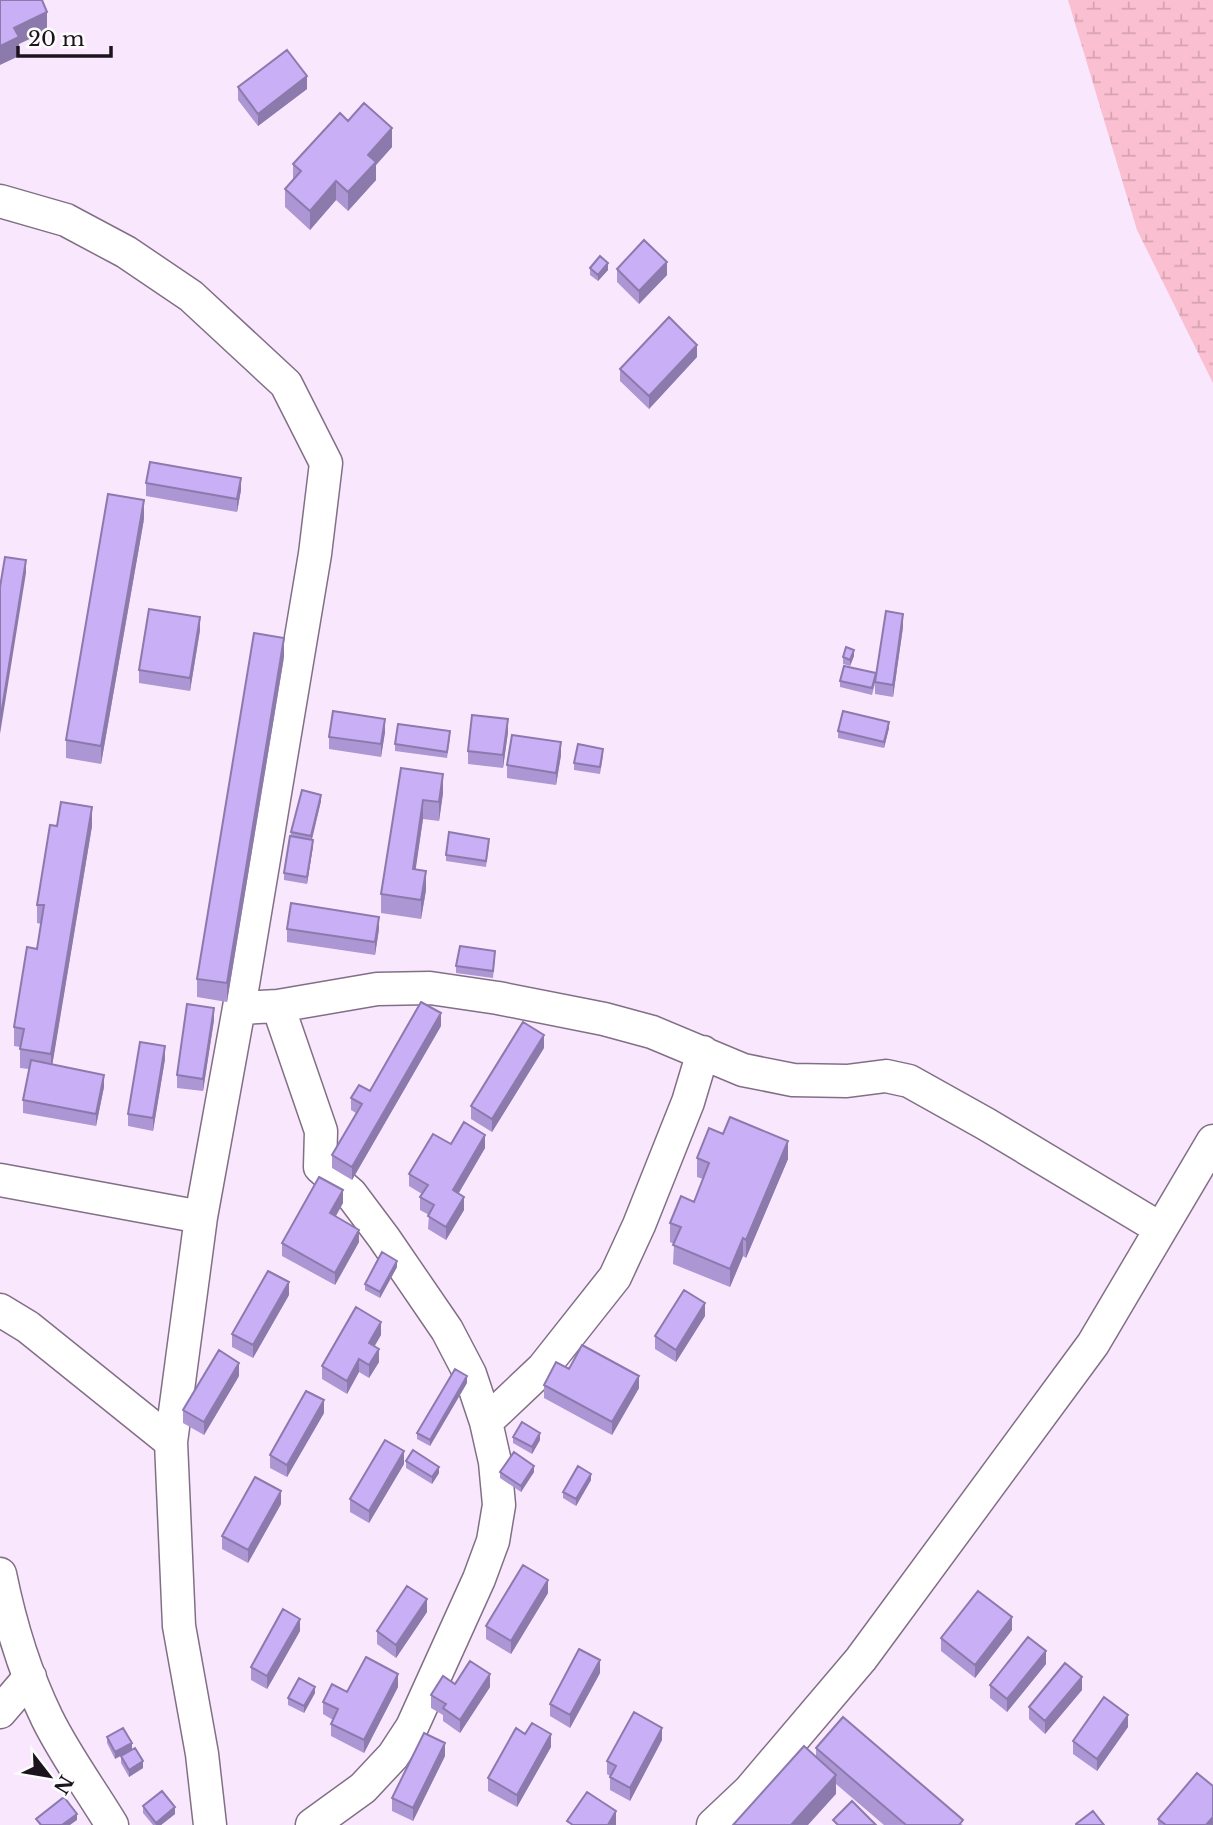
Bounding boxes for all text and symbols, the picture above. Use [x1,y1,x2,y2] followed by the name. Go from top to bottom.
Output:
[18,14,110,58] scale bar
[28,26,85,52] text: 20 m
[14,1741,84,1811] north arrow
[49,1771,78,1798] text: N

